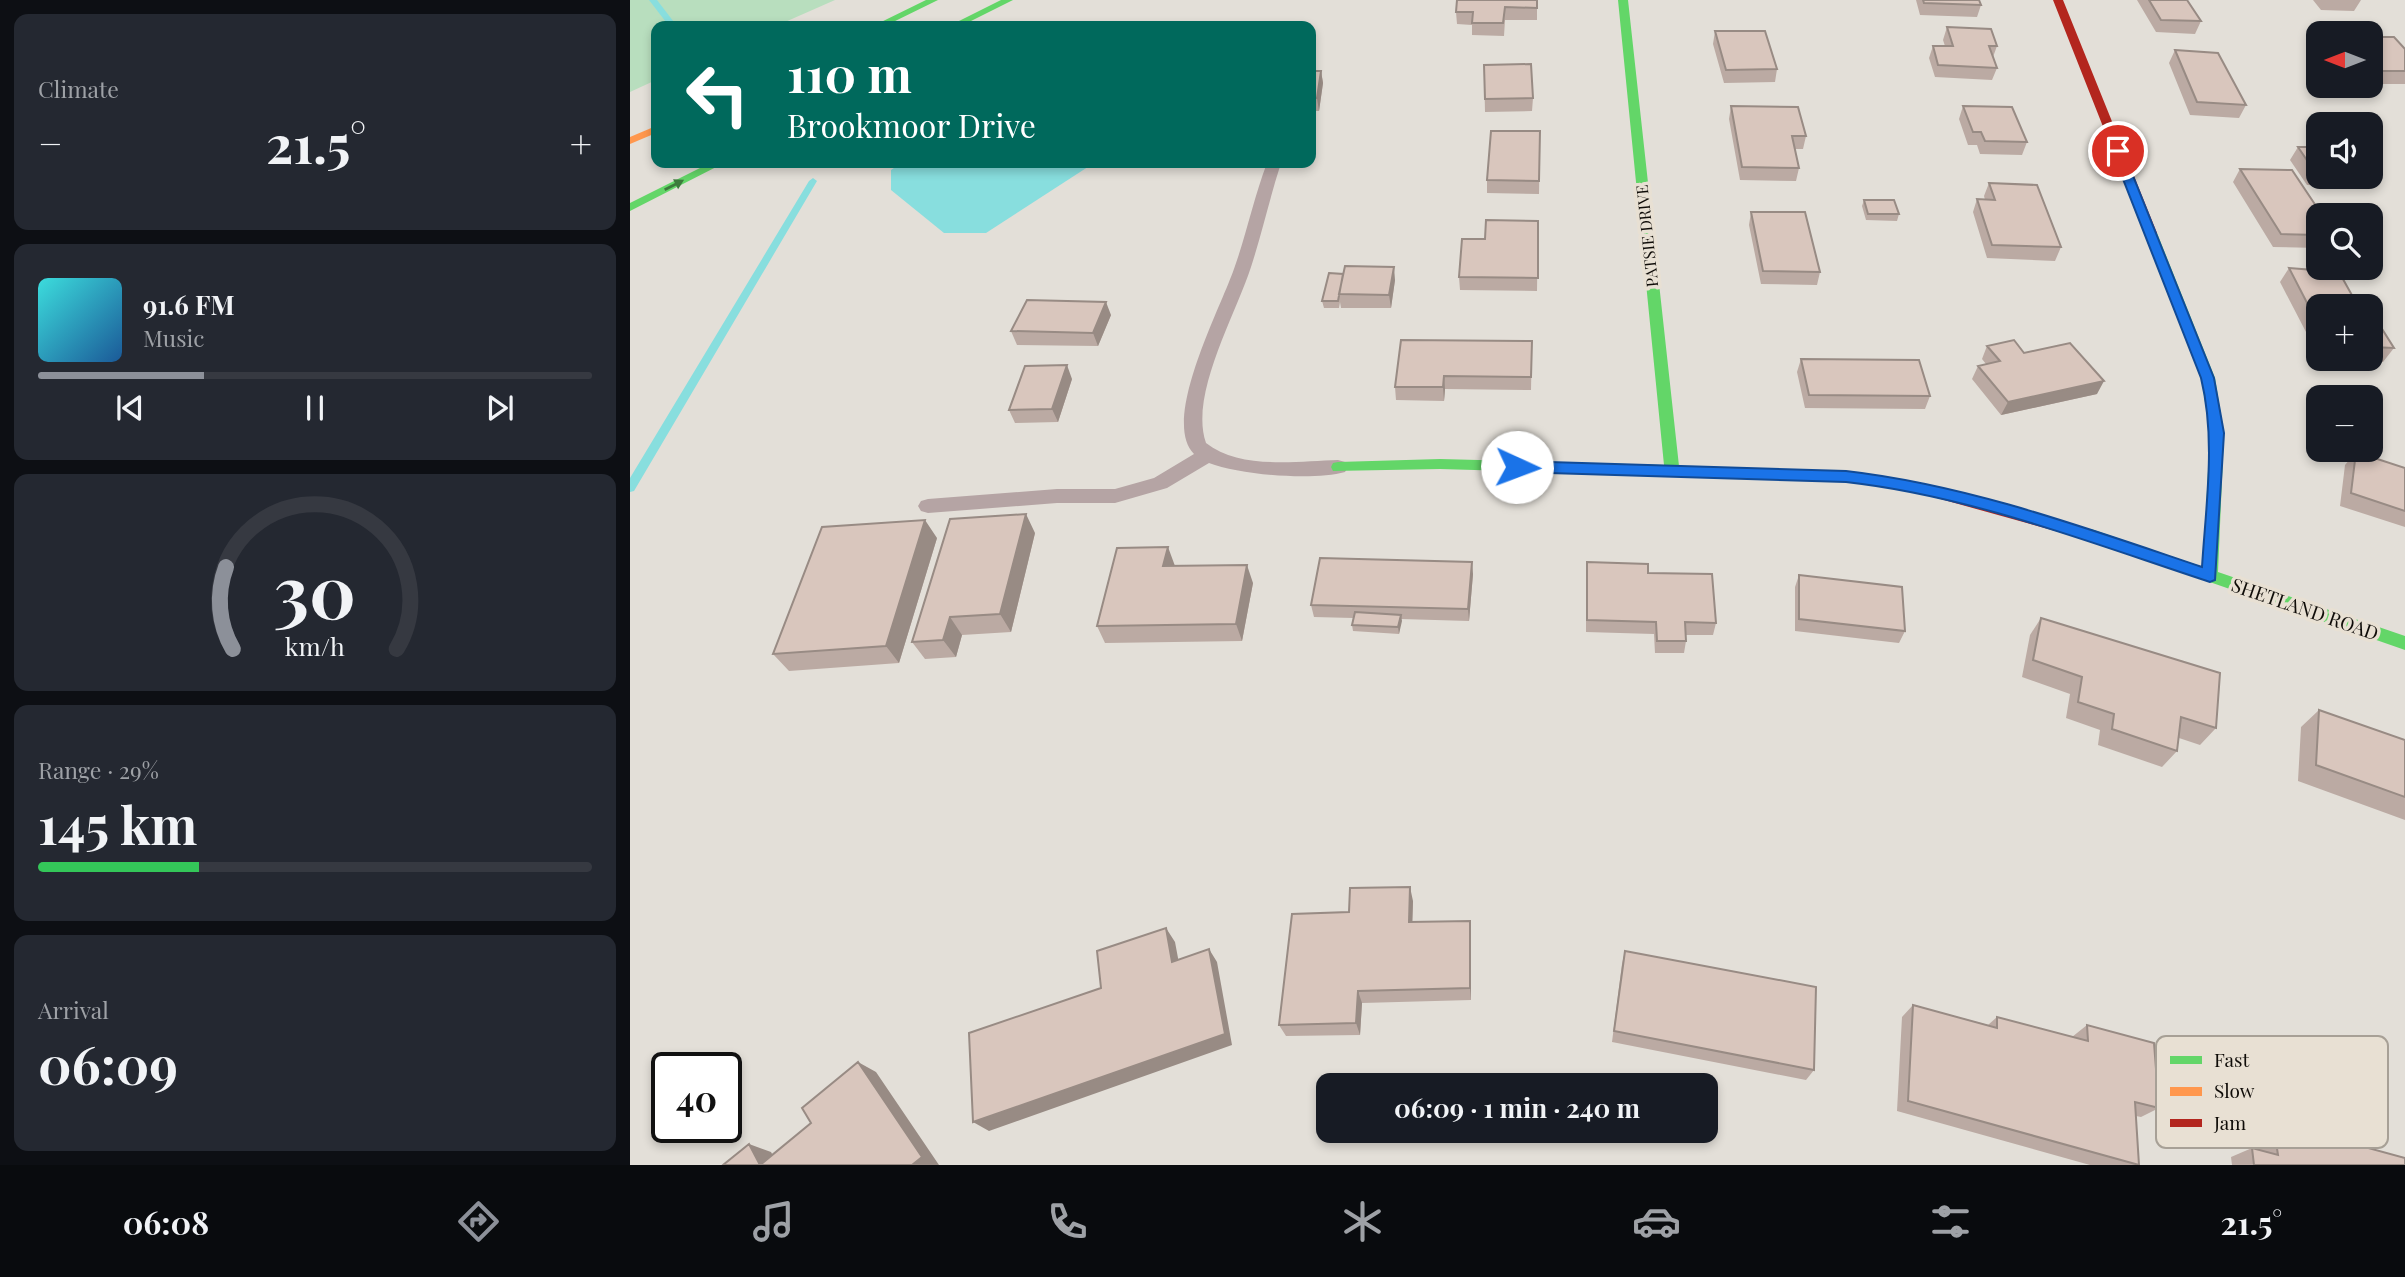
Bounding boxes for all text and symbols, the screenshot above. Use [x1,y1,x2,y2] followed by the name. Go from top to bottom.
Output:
[2306,21,2384,98] north arrow
[2306,21,2383,462] map controls
[787,40,912,105] text: 110 m
[672,49,763,140] icon: left
[38,73,119,104] text: Climate
[787,103,1036,146] text: Brookmoor Drive
[266,108,366,177] text: 21.5°
[2306,112,2383,189] button: sound
[38,117,63,168] text: −
[570,117,592,168] text: +
[2088,121,2148,181] pin
[2099,132,2137,170] icon: arrive
[664,180,684,191] one-way arrow
[1631,184,1662,288] street label: PATSIE DRIVE
[2306,203,2383,280] button: search
[143,287,235,322] text: 91.6 FM
[2306,294,2383,371] button: +
[143,322,204,353] text: Music
[2306,385,2383,462] button: −
[111,389,149,427] icon: previous
[296,389,334,427] icon: pause
[481,389,519,427] icon: next
[1480,430,1554,504] position arrow
[274,540,356,637] text: 30
[2228,571,2382,645] street label: SHETLAND ROAD
[285,628,345,661] text: km/h
[38,754,159,785] text: Range · 29%
[38,789,197,858] text: 145 km
[38,994,109,1025] text: Arrival
[38,1029,178,1098] text: 06:09
[2156,1036,2388,1148] legend
[2214,1046,2250,1072] text: Fast
[651,1052,742,1143] speed limit sign: 40
[2214,1077,2255,1103] text: Slow
[1394,1090,1640,1125] text: 06:09 · 1 min · 240 m
[2213,1109,2246,1135] text: Jam
[454,1197,503,1246] icon: directions
[749,1197,798,1246] icon: music
[1043,1197,1092,1246] icon: phone
[1338,1197,1387,1246] icon: climate
[1632,1197,1681,1246] icon: car
[1926,1197,1975,1246] icon: filters
[123,1200,209,1243] text: 06:08
[2221,1200,2282,1243] text: 21.5°

